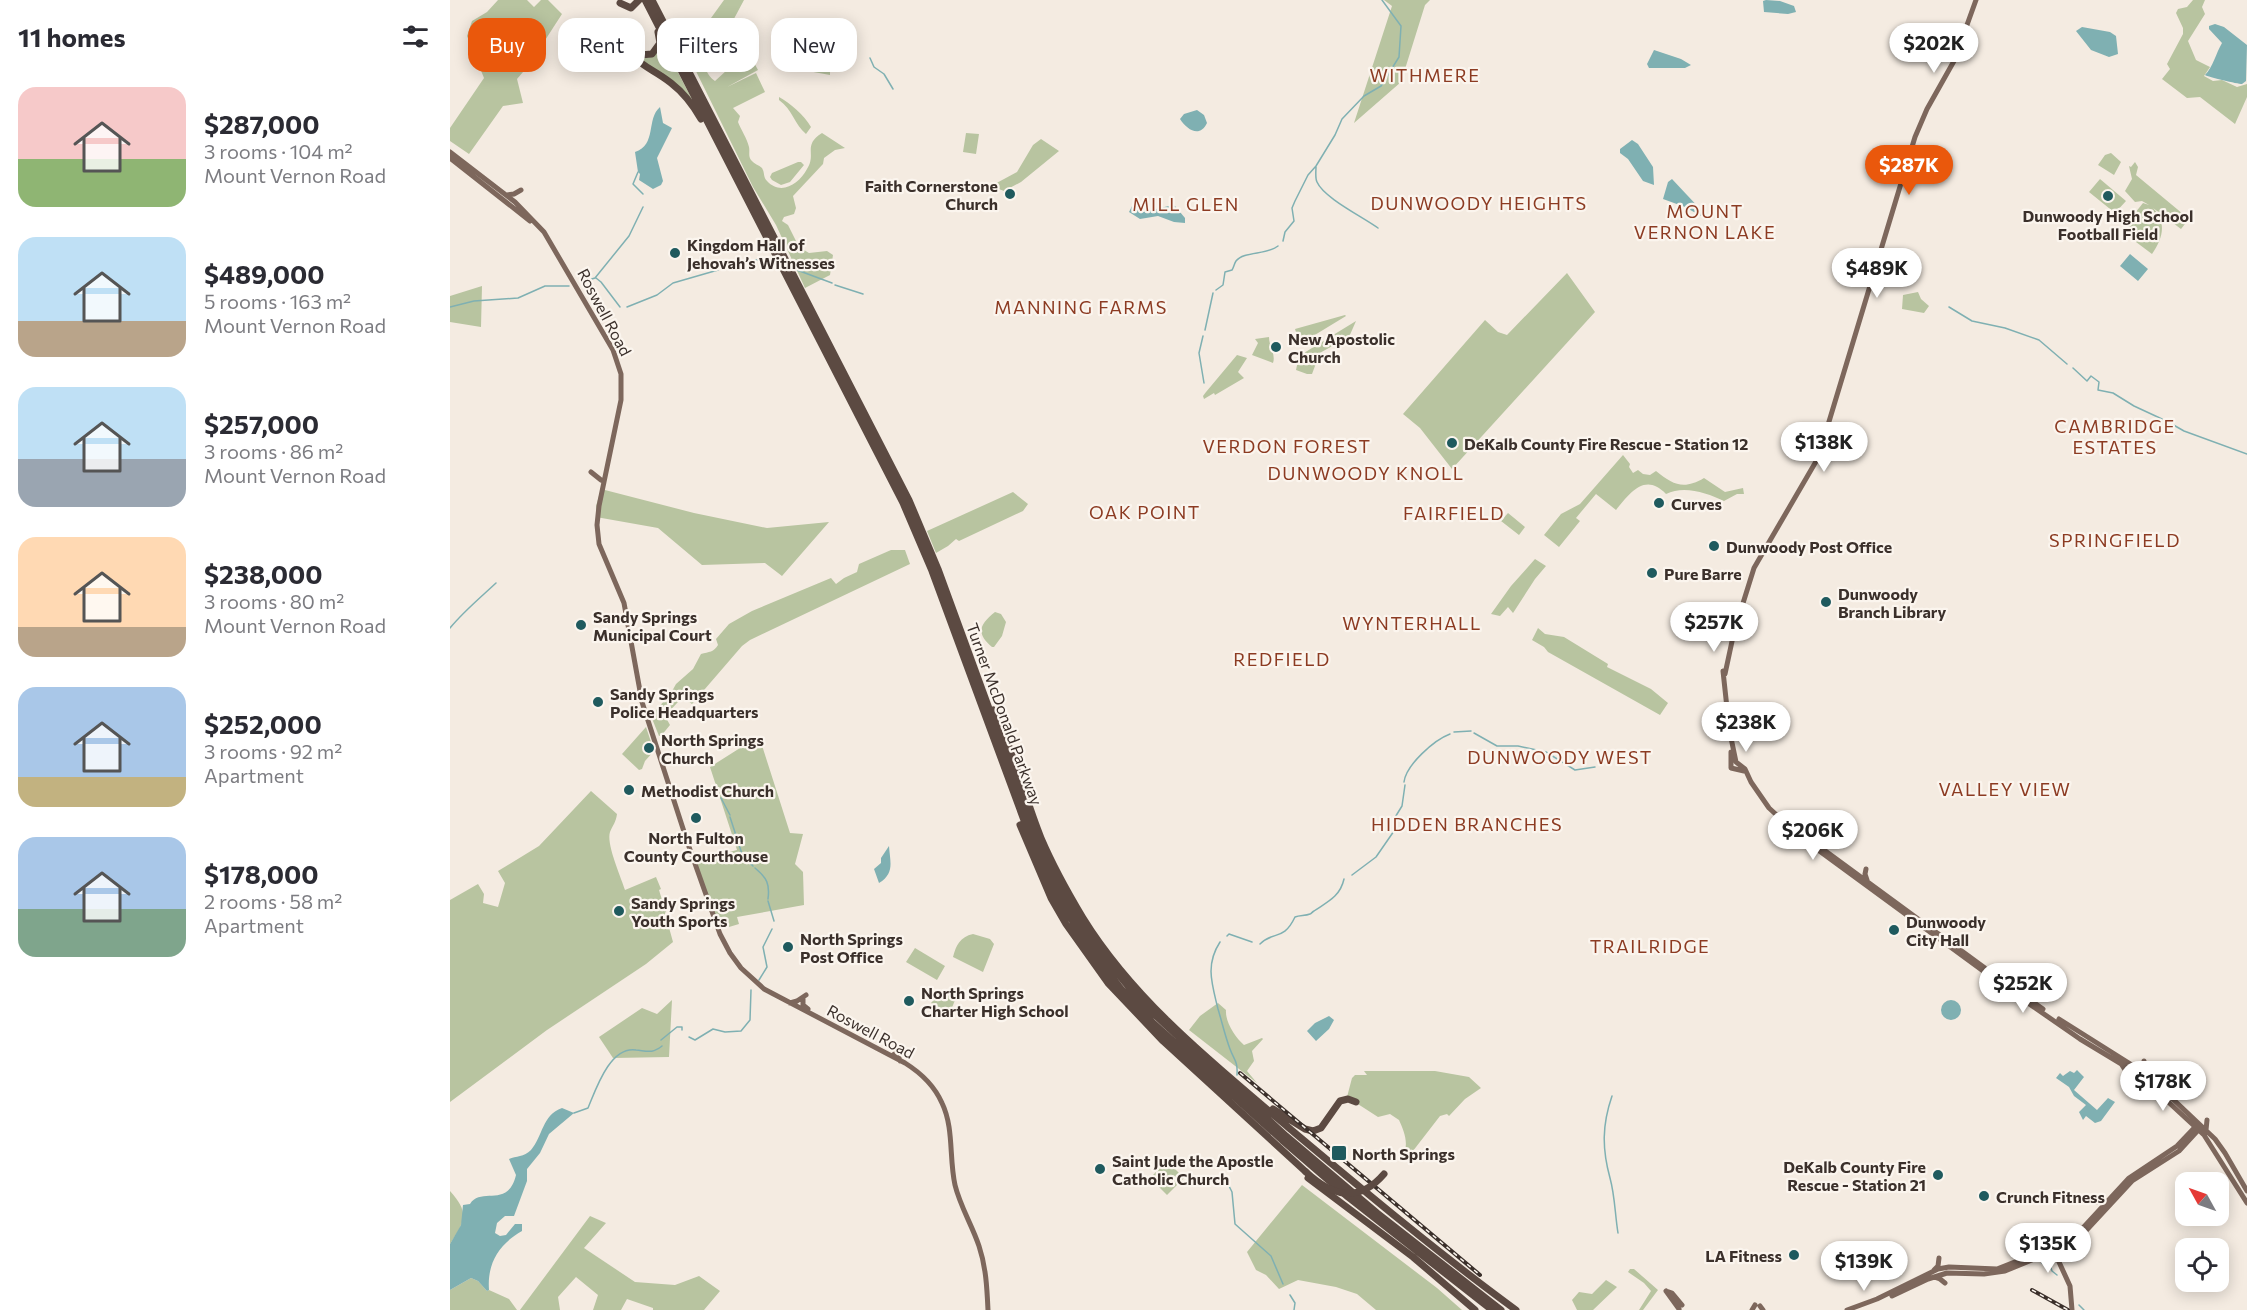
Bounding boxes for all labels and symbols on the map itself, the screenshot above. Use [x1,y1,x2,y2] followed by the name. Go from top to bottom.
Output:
[1892,23,1976,74] pin: $202K
[1369,64,1481,86] district label: WITHMERE
[1867,145,1951,196] pin: $287K
[865,176,998,213] place label: Faith Cornerstone Church
[1003,187,1017,201] marker: Faith Cornerstone Church
[2101,189,2115,203] marker: Dunwoody High School Football Field
[1370,192,1588,214] district label: DUNWOODY HEIGHTS
[1132,193,1240,215] district label: MILL GLEN
[1634,200,1776,243] district label: MOUNT VERNON LAKE
[2023,206,2193,243] place label: Dunwoody High School Football Field
[687,235,835,272] place label: Kingdom Hall of Jehovah’s Witnesses
[668,246,682,260] marker: Kingdom Hall of Jehovah’s Witnesses
[1835,248,1919,299] pin: $489K
[574,265,636,359] street label: Roswell Road
[994,296,1168,318] district label: MANNING FARMS
[1288,329,1395,366] place label: New Apostolic Church
[1269,340,1283,354] marker: New Apostolic Church
[2054,415,2176,458] district label: CAMBRIDGE ESTATES
[1782,422,1866,473] pin: $138K
[1464,434,1748,453] place label: DeKalb County Fire Rescue - Station 12
[1202,435,1372,457] district label: VERDON FOREST
[1445,436,1459,450] marker: DeKalb County Fire Rescue - Station 12
[1267,462,1465,484] district label: DUNWOODY KNOLL
[1671,494,1722,513] place label: Curves
[1652,496,1666,510] marker: Curves
[1089,501,1201,523] district label: OAK POINT
[1403,502,1505,524] district label: FAIRFIELD
[2049,529,2181,551] district label: SPRINGFIELD
[1726,537,1892,556] place label: Dunwoody Post Office
[1707,539,1721,553] marker: Dunwoody Post Office
[1664,564,1742,583] place label: Pure Barre
[1645,566,1659,580] marker: Pure Barre
[1838,584,1946,621] place label: Dunwoody Branch Library
[1819,595,1833,609] marker: Dunwoody Branch Library
[1672,602,1756,653] pin: $257K
[593,607,712,644] place label: Sandy Springs Municipal Court
[1342,612,1482,634] district label: WYNTERHALL
[574,618,588,632] marker: Sandy Springs Municipal Court
[963,620,1047,808] street label: Turner McDonald Parkway
[1233,648,1331,670] district label: REDFIELD
[610,684,759,721] place label: Sandy Springs Police Headquarters
[591,695,605,709] marker: Sandy Springs Police Headquarters
[1704,702,1788,753] pin: $238K
[661,730,764,767] place label: North Springs Church
[642,741,656,755] marker: North Springs Church
[1467,746,1653,768] district label: DUNWOODY WEST
[1939,778,2071,800] district label: VALLEY VIEW
[641,781,774,800] place label: Methodist Church
[622,783,636,797] marker: Methodist Church
[1771,810,1855,861] pin: $206K
[689,811,703,825] marker: North Fulton County Courthouse
[1371,813,1563,835] district label: HIDDEN BRANCHES
[624,828,768,865] place label: North Fulton County Courthouse
[631,893,735,930] place label: Sandy Springs Youth Sports
[612,904,626,918] marker: Sandy Springs Youth Sports
[1906,912,1986,949] place label: Dunwoody City Hall
[1887,923,1901,937] marker: Dunwoody City Hall
[800,929,903,966] place label: North Springs Post Office
[1590,935,1710,957] district label: TRAILRIDGE
[781,940,795,954] marker: North Springs Post Office
[1981,963,2065,1014] pin: $252K
[921,983,1069,1020] place label: North Springs Charter High School
[902,994,916,1008] marker: North Springs Charter High School
[824,1000,918,1062] street label: Roswell Road
[2121,1061,2205,1112] pin: $178K
[1330,1144,1348,1162] marker: North Springs
[1352,1144,1455,1163] place label: North Springs
[1112,1151,1273,1188] place label: Saint Jude the Apostle Catholic Church
[1783,1157,1926,1194] place label: DeKalb County Fire Rescue - Station 21
[1093,1162,1107,1176] marker: Saint Jude the Apostle Catholic Church
[1931,1168,1945,1182] marker: DeKalb County Fire Rescue - Station 21
[2175,1172,2229,1226] north arrow
[1996,1187,2105,1206] place label: Crunch Fitness
[1977,1189,1991,1203] marker: Crunch Fitness
[2006,1223,2090,1274] pin: $135K
[1822,1241,1906,1292] pin: $139K
[1705,1246,1782,1265] place label: LA Fitness
[1787,1248,1801,1262] marker: LA Fitness

